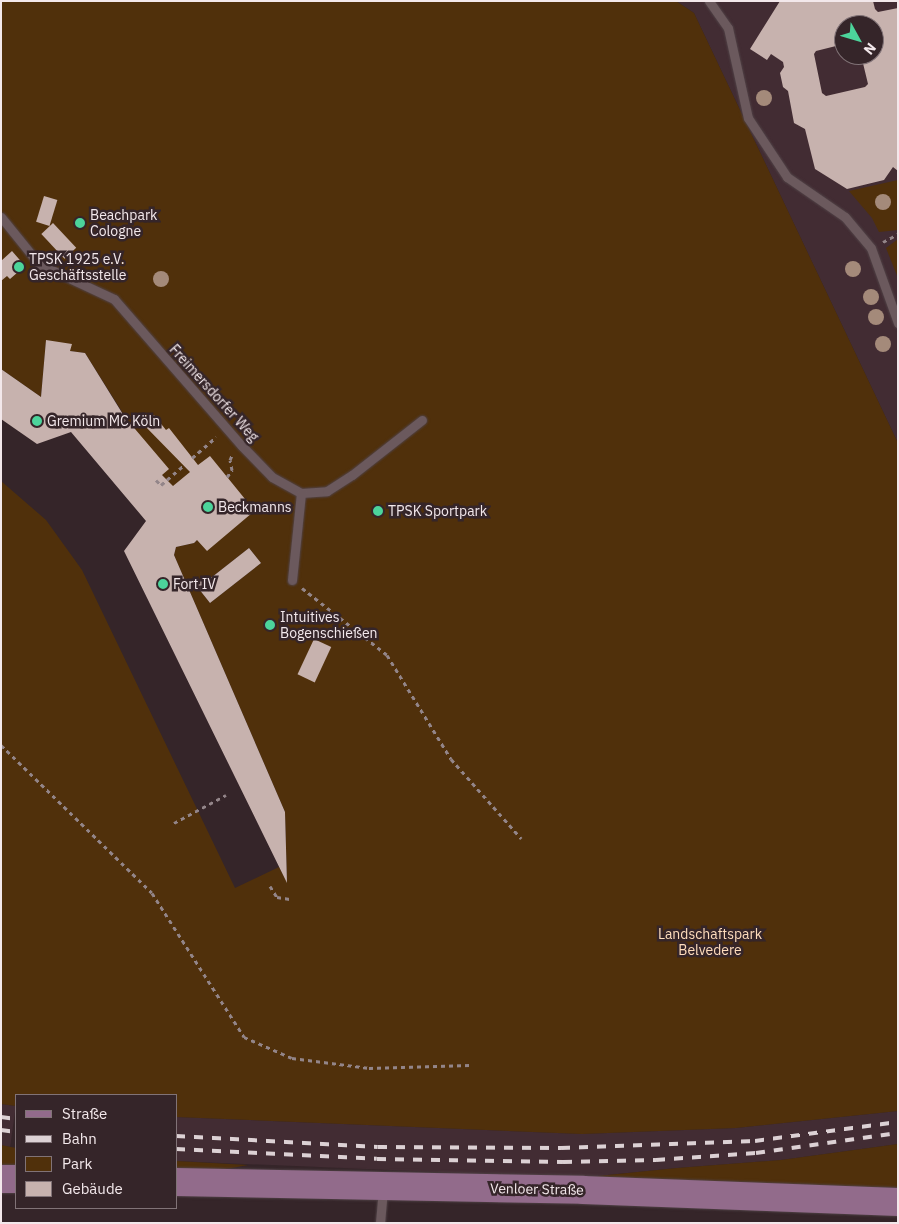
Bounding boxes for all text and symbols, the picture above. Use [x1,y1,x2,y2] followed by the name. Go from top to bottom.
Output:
[834,15,884,65] north arrow
[860,39,880,58] text: N
[90,207,157,240] place label: Beachpark Cologne
[74,217,86,229] marker: Beachpark Cologne
[29,251,126,284] place label: TPSK 1925 e.V. Geschäftsstelle
[13,261,25,273] marker: TPSK 1925 e.V. Geschäftsstelle
[166,341,262,445] street label: Freimersdorfer Weg
[47,413,160,429] place label: Gremium MC Köln
[31,415,43,427] marker: Gremium MC Köln
[218,499,292,515] place label: Beckmanns
[202,501,214,513] marker: Beckmanns
[388,503,487,519] place label: TPSK Sportpark
[372,505,384,517] marker: TPSK Sportpark
[173,576,216,592] place label: Fort IV
[157,578,169,590] marker: Fort IV
[280,609,378,642] place label: Intuitives Bogenschießen
[264,619,276,631] marker: Intuitives Bogenschießen
[658,926,762,959] park label: Landschaftspark Belvedere
[15,1094,178,1209] legend
[62,1104,107,1123] text: Straße
[62,1129,97,1148] text: Bahn
[62,1154,92,1173] text: Park
[62,1179,123,1198] text: Gebäude
[490,1180,584,1198] street label: Venloer Straße

